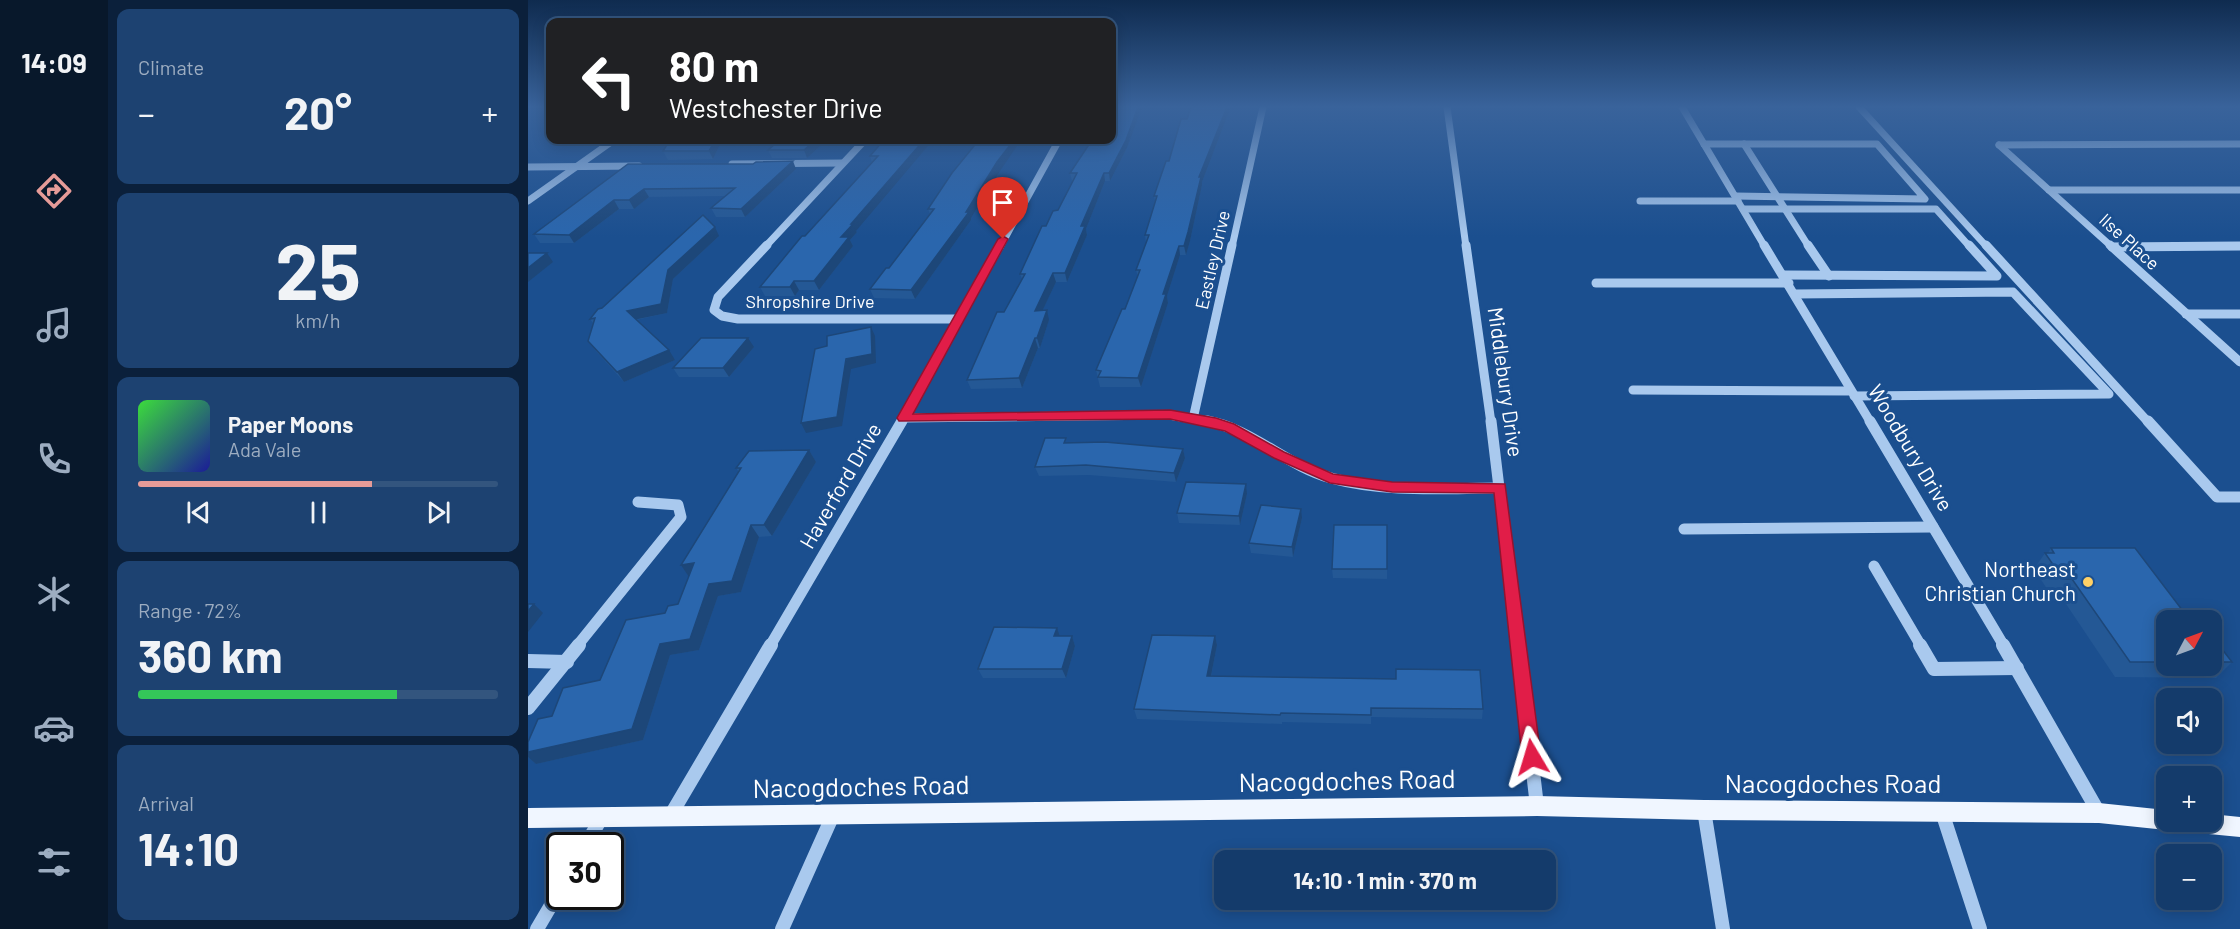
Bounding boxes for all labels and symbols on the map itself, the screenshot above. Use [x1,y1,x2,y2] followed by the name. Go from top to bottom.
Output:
[977,177,1028,239] pin
[1190,208,1234,311] street label: Eastley Drive
[2095,208,2164,274] street label: Ilse Place
[745,290,875,312] street label: Shropshire Drive
[1484,305,1529,458] street label: Middlebury Drive
[1864,379,1959,515] street label: Woodbury Drive
[794,418,886,553] street label: Haverford Drive
[1925,556,2076,605] place label: Northeast Christian Church
[2081,575,2095,589] marker: Northeast Christian Church
[2156,610,2222,676] north arrow
[1500,725,1564,789] position arrow
[1238,762,1456,797] street label: Nacogdoches Road
[1725,767,1941,798] street label: Nacogdoches Road
[752,768,970,803] street label: Nacogdoches Road
[546,832,624,910] speed limit sign: 30

